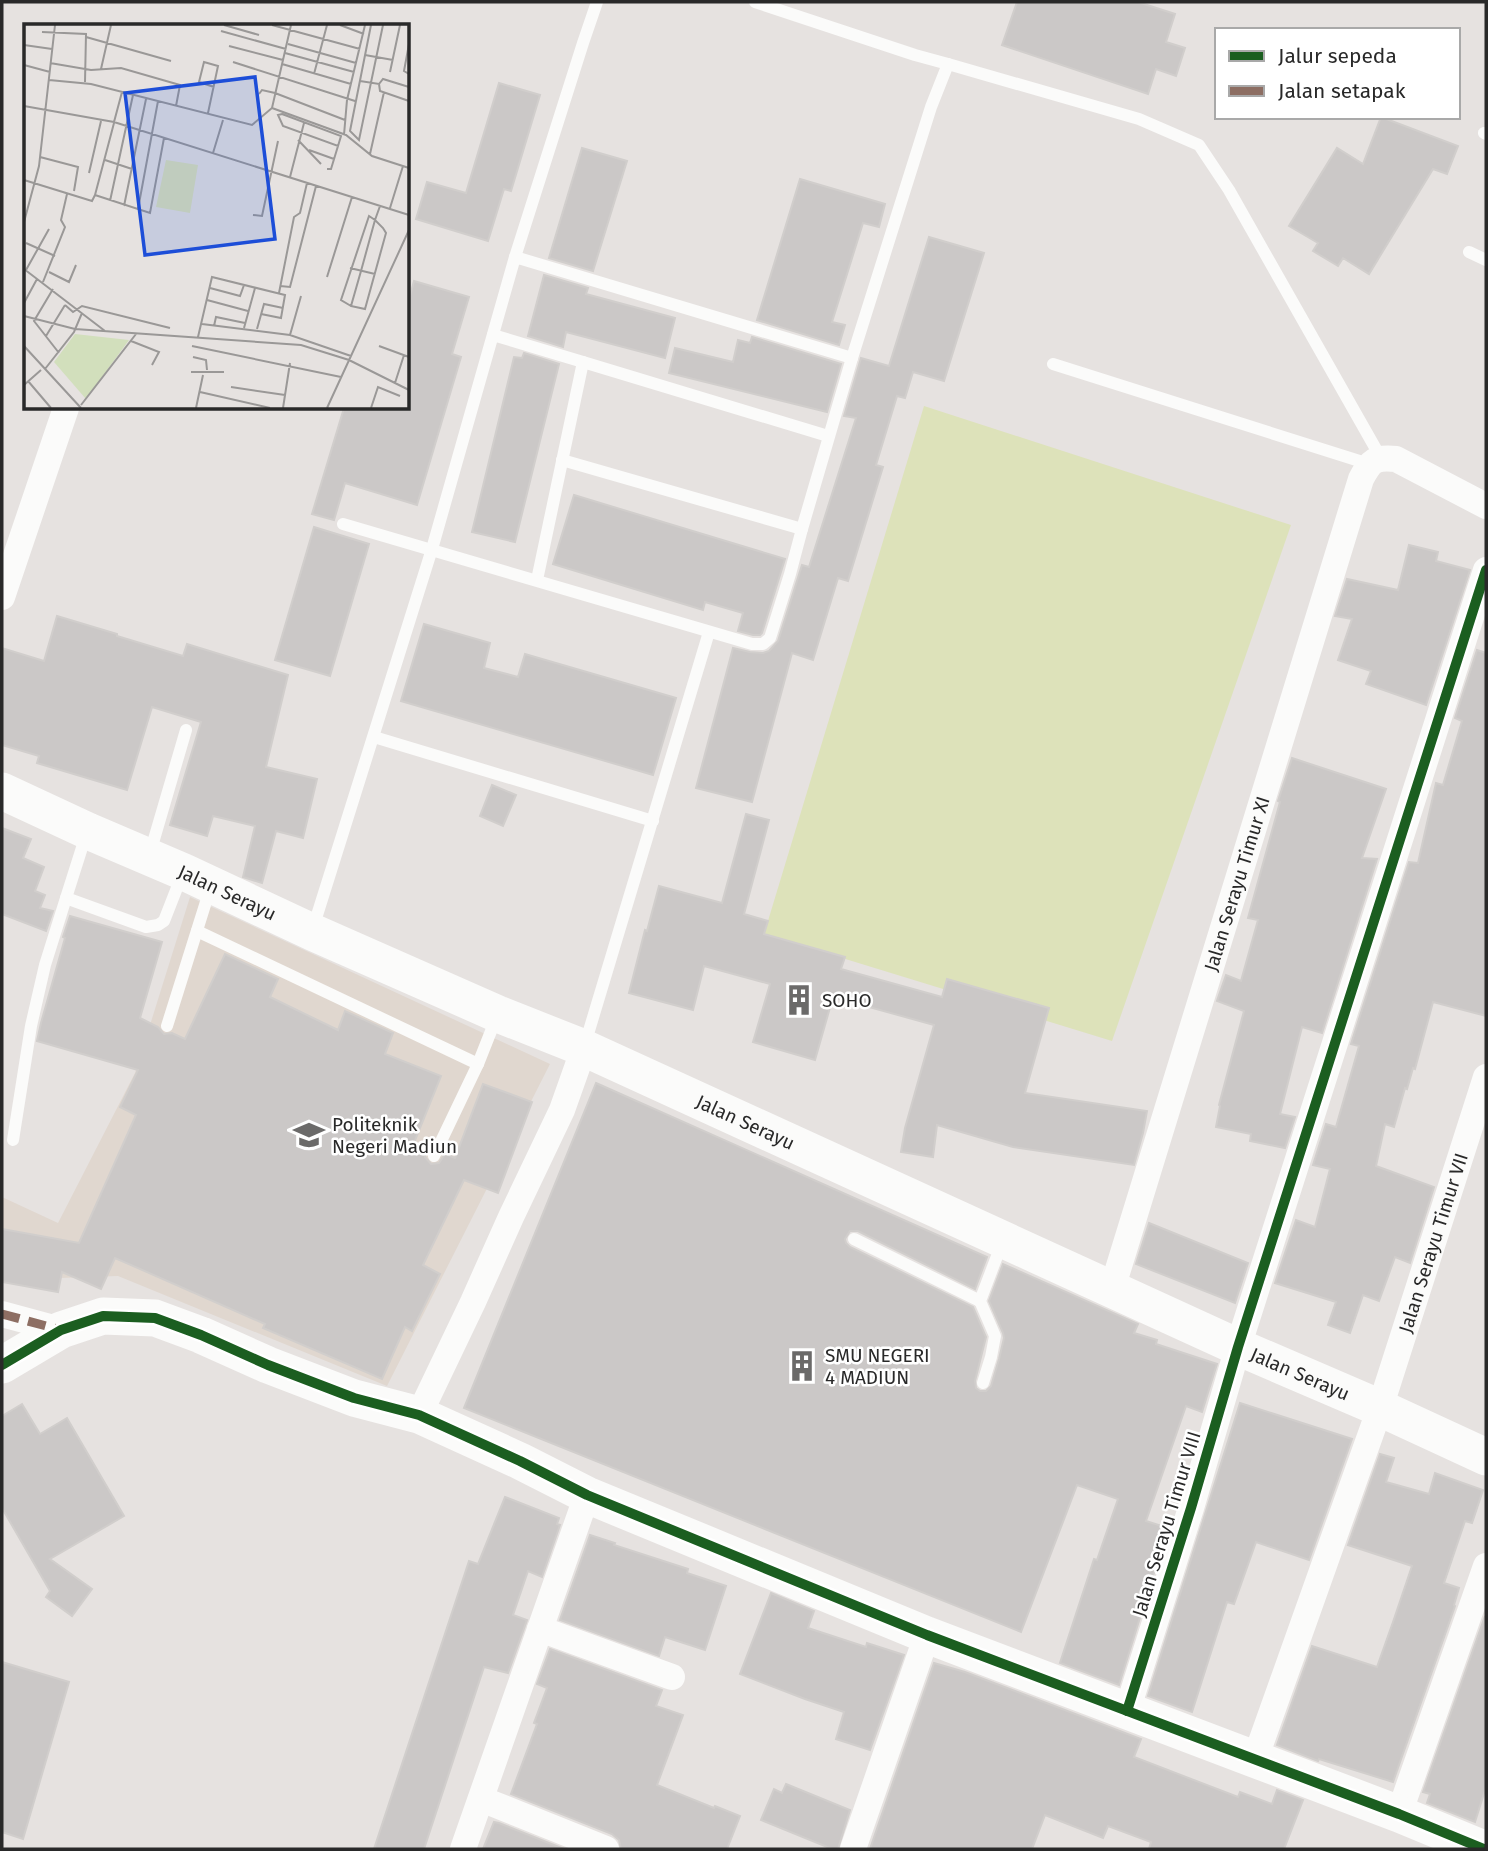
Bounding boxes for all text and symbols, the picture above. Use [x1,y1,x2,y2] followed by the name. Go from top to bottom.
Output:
[24,24,410,410] inset map
[1215,28,1460,119] legend
[1278,43,1397,69] text: Jalur sepeda
[1278,78,1406,104] text: Jalan setapak
[1199,794,1275,974] street label: Jalan Serayu Timur XI
[175,860,280,926] street label: Jalan Serayu
[782,983,816,1017] building icon: SOHO
[822,989,872,1012] place label: SOHO
[692,1090,798,1155] street label: Jalan Serayu
[332,1113,457,1158] place label: Politeknik Negeri Madiun
[292,1118,326,1152] school or university icon: Politeknik Negeri Madiun
[1394,1150,1473,1336] street label: Jalan Serayu Timur VII
[1247,1343,1353,1406] street label: Jalan Serayu
[825,1344,930,1389] place label: SMU NEGERI 4 MADIUN
[785,1349,819,1383] building icon: SMU NEGERI 4 MADIUN
[1127,1428,1206,1620] street label: Jalan Serayu Timur VIII

